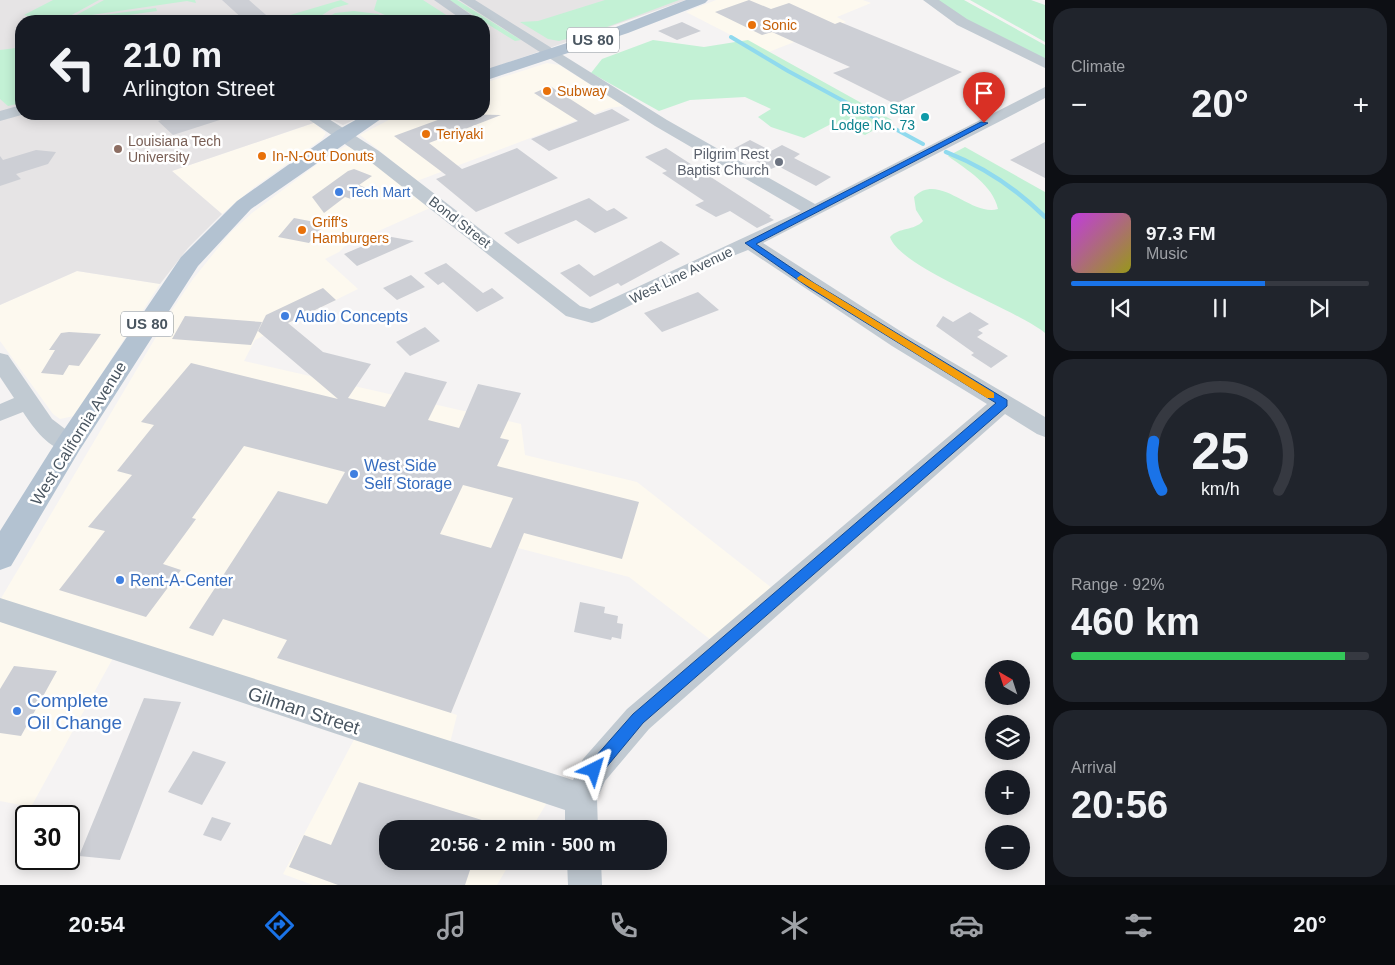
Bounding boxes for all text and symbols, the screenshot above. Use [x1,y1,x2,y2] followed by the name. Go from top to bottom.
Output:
[762,17,797,33] place label: Sonic
[746,19,758,31] marker: Sonic
[567,28,619,52] road number: US 80
[40,35,105,100] icon: left
[123,35,222,74] text: 210 m
[1071,58,1125,75] text: Climate
[963,72,1005,123] pin
[123,76,275,101] text: Arlington Street
[970,79,998,107] icon: arrive
[557,83,607,99] place label: Subway
[1191,83,1249,125] text: 20°
[541,85,553,97] marker: Subway
[1071,89,1087,120] text: −
[1353,89,1369,120] text: +
[831,101,915,133] place label: Ruston Star Lodge No. 73
[919,111,931,123] marker: Ruston Star Lodge No. 73
[436,126,483,142] place label: Teriyaki
[420,128,432,140] marker: Teriyaki
[128,133,221,165] place label: Louisiana Tech University
[112,143,124,155] marker: Louisiana Tech University
[677,146,769,178] place label: Pilgrim Rest Baptist Church
[272,148,374,164] place label: In-N-Out Donuts
[256,150,268,162] marker: In-N-Out Donuts
[773,156,785,168] marker: Pilgrim Rest Baptist Church
[349,184,411,200] place label: Tech Mart
[333,186,345,198] marker: Tech Mart
[426,193,494,251] street label: Bond Street
[312,214,389,246] place label: Griff's Hamburgers
[1146,223,1216,244] text: 97.3 FM
[296,224,308,236] marker: Griff's Hamburgers
[627,243,735,307] street label: West Line Avenue
[1146,245,1188,262] text: Music
[1107,294,1135,322] icon: previous
[1206,294,1234,322] icon: pause
[1305,294,1333,322] icon: next
[295,308,408,325] place label: Audio Concepts
[279,310,291,322] marker: Audio Concepts
[121,312,173,336] road number: US 80
[27,358,130,508] street label: West California Avenue
[1191,422,1249,480] text: 25
[364,457,452,492] place label: West Side Self Storage
[348,468,360,480] marker: West Side Self Storage
[1201,479,1239,499] text: km/h
[130,572,234,589] place label: Rent-A-Center
[114,574,126,586] marker: Rent-A-Center
[1071,576,1164,593] text: Range · 92%
[1071,601,1200,643] text: 460 km
[985,660,1030,705] north arrow
[985,660,1030,870] map controls
[245,683,363,739] street label: Gilman Street
[27,690,122,733] place label: Complete Oil Change
[11,705,23,717] marker: Complete Oil Change
[985,715,1030,760] button: layers
[567,743,619,795] position arrow
[1071,759,1116,776] text: Arrival
[985,770,1030,815] button: +
[1071,784,1168,826] text: 20:56
[15,805,80,870] speed limit sign: 30
[985,825,1030,870] button: −
[430,834,616,855] text: 20:56 · 2 min · 500 m
[262,908,297,943] icon: directions
[434,908,469,943] icon: music
[606,908,641,943] icon: phone
[777,908,812,943] icon: climate
[949,908,984,943] icon: car
[1121,908,1156,943] icon: filters
[68,912,125,937] text: 20:54
[1293,912,1326,937] text: 20°

